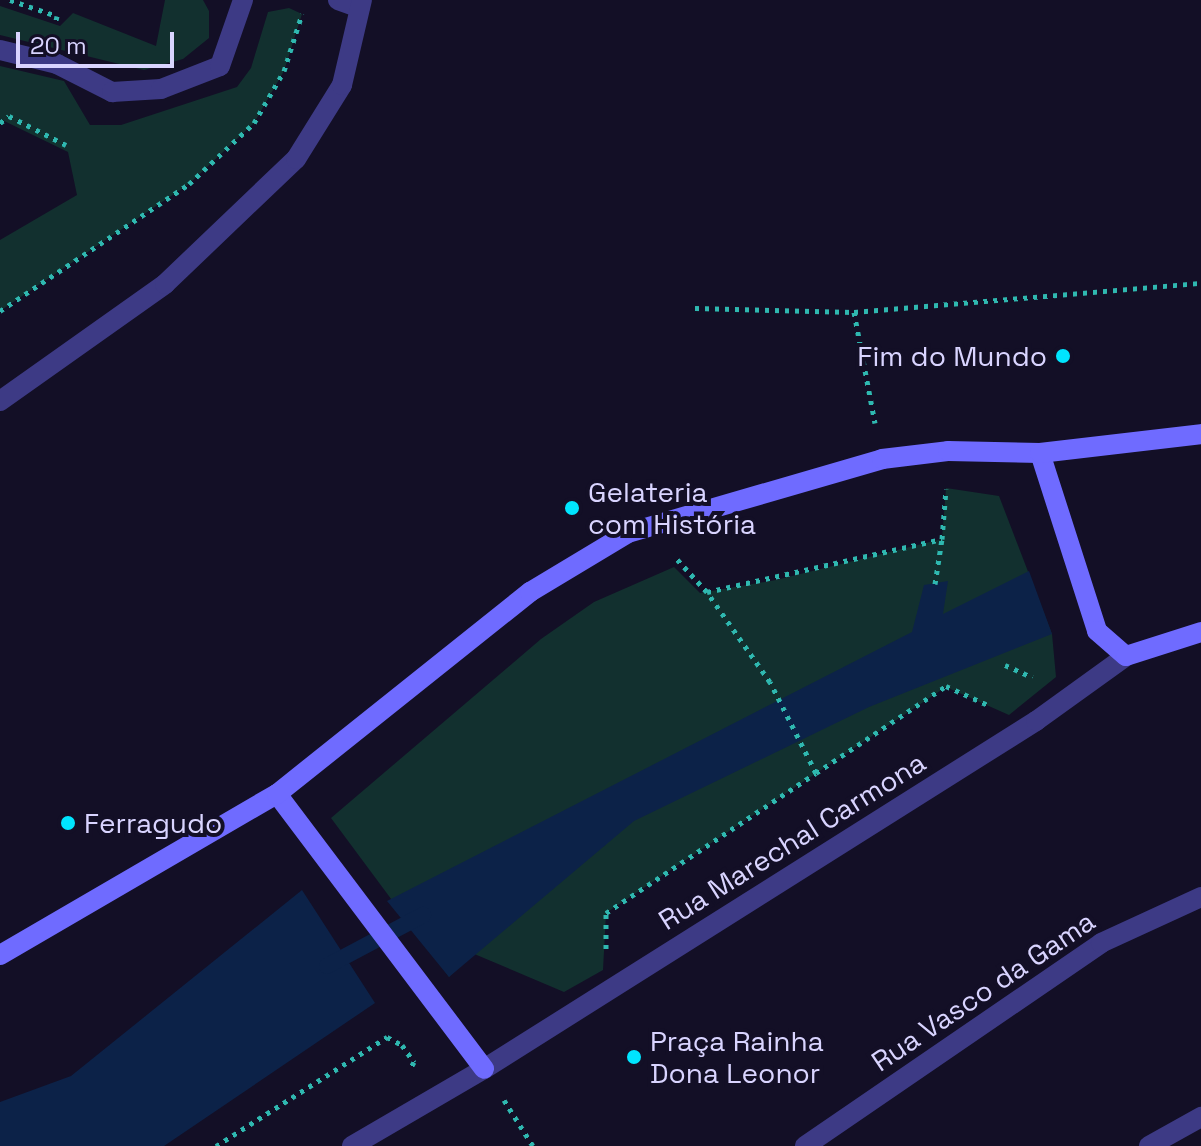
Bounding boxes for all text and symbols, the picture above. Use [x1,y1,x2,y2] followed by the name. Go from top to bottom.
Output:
[20,16,178,66] scale bar
[30,30,87,61] text: 20 m
[857,339,1047,373] place label: Fim do Mundo
[1054,347,1072,365] marker: Fim do Mundo
[588,475,756,541] place label: Gelateria com História
[563,499,581,517] marker: Gelateria com História
[652,745,932,937] street label: Rua Marechal Carmona
[84,806,222,840] place label: Ferragudo
[59,814,77,832] marker: Ferragudo
[865,904,1101,1078] street label: Rua Vasco da Gama
[650,1024,824,1090] place label: Praça Rainha Dona Leonor
[625,1048,643,1066] marker: Praça Rainha Dona Leonor

